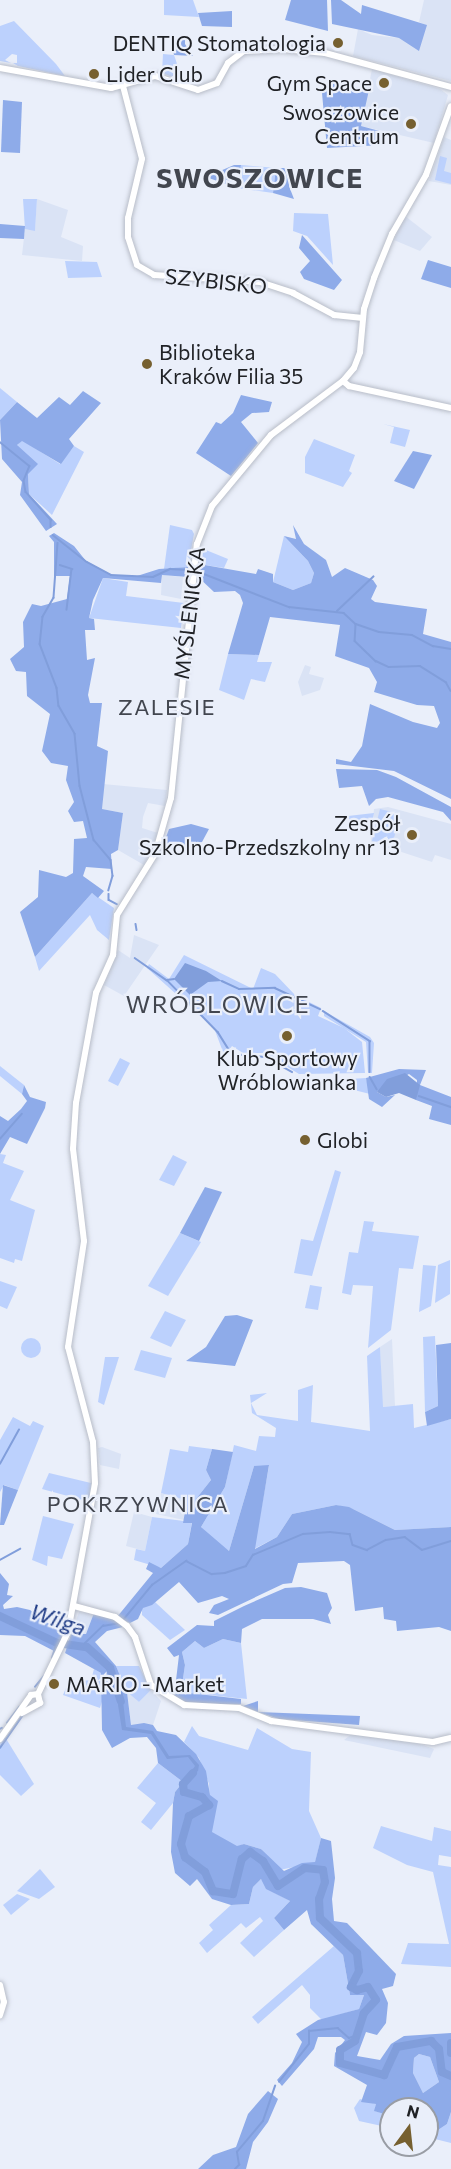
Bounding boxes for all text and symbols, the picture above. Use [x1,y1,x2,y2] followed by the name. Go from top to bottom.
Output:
[113,30,326,56] place label: DENTIQ Stomatologia
[331,36,345,50] marker: DENTIQ Stomatologia
[106,61,203,87] place label: Lider Club
[87,67,101,81] marker: Lider Club
[267,70,372,96] place label: Gym Space
[377,76,391,90] marker: Gym Space
[283,99,399,149] place label: Swoszowice Centrum
[404,117,418,131] marker: Swoszowice Centrum
[156,162,364,194] district label: SWOSZOWICE
[164,263,268,299] street label: SZYBISKO
[159,339,303,389] place label: Biblioteka Kraków Filia 35
[140,357,154,371] marker: Biblioteka Kraków Filia 35
[168,545,210,681] street label: MYŚLENICKA
[118,694,216,720] district label: ZALESIE
[139,810,400,860] place label: Zespół Szkolno-Przedszkolny nr 13
[405,828,419,842] marker: Zespół Szkolno-Przedszkolny nr 13
[126,990,310,1018] district label: WRÓBLOWICE
[280,1029,294,1043] marker: Klub Sportowy Wróblowianka
[216,1045,358,1095] place label: Klub Sportowy Wróblowianka
[317,1127,368,1153] place label: Globi
[298,1133,312,1147] marker: Globi
[47,1491,229,1517] district label: POKRZYWNICA
[27,1597,89,1641] water label: Wilga
[66,1671,224,1697] place label: MARIO - Market
[47,1677,61,1691] marker: MARIO - Market
[379,2097,439,2157] north arrow
[405,2100,422,2122] text: N

